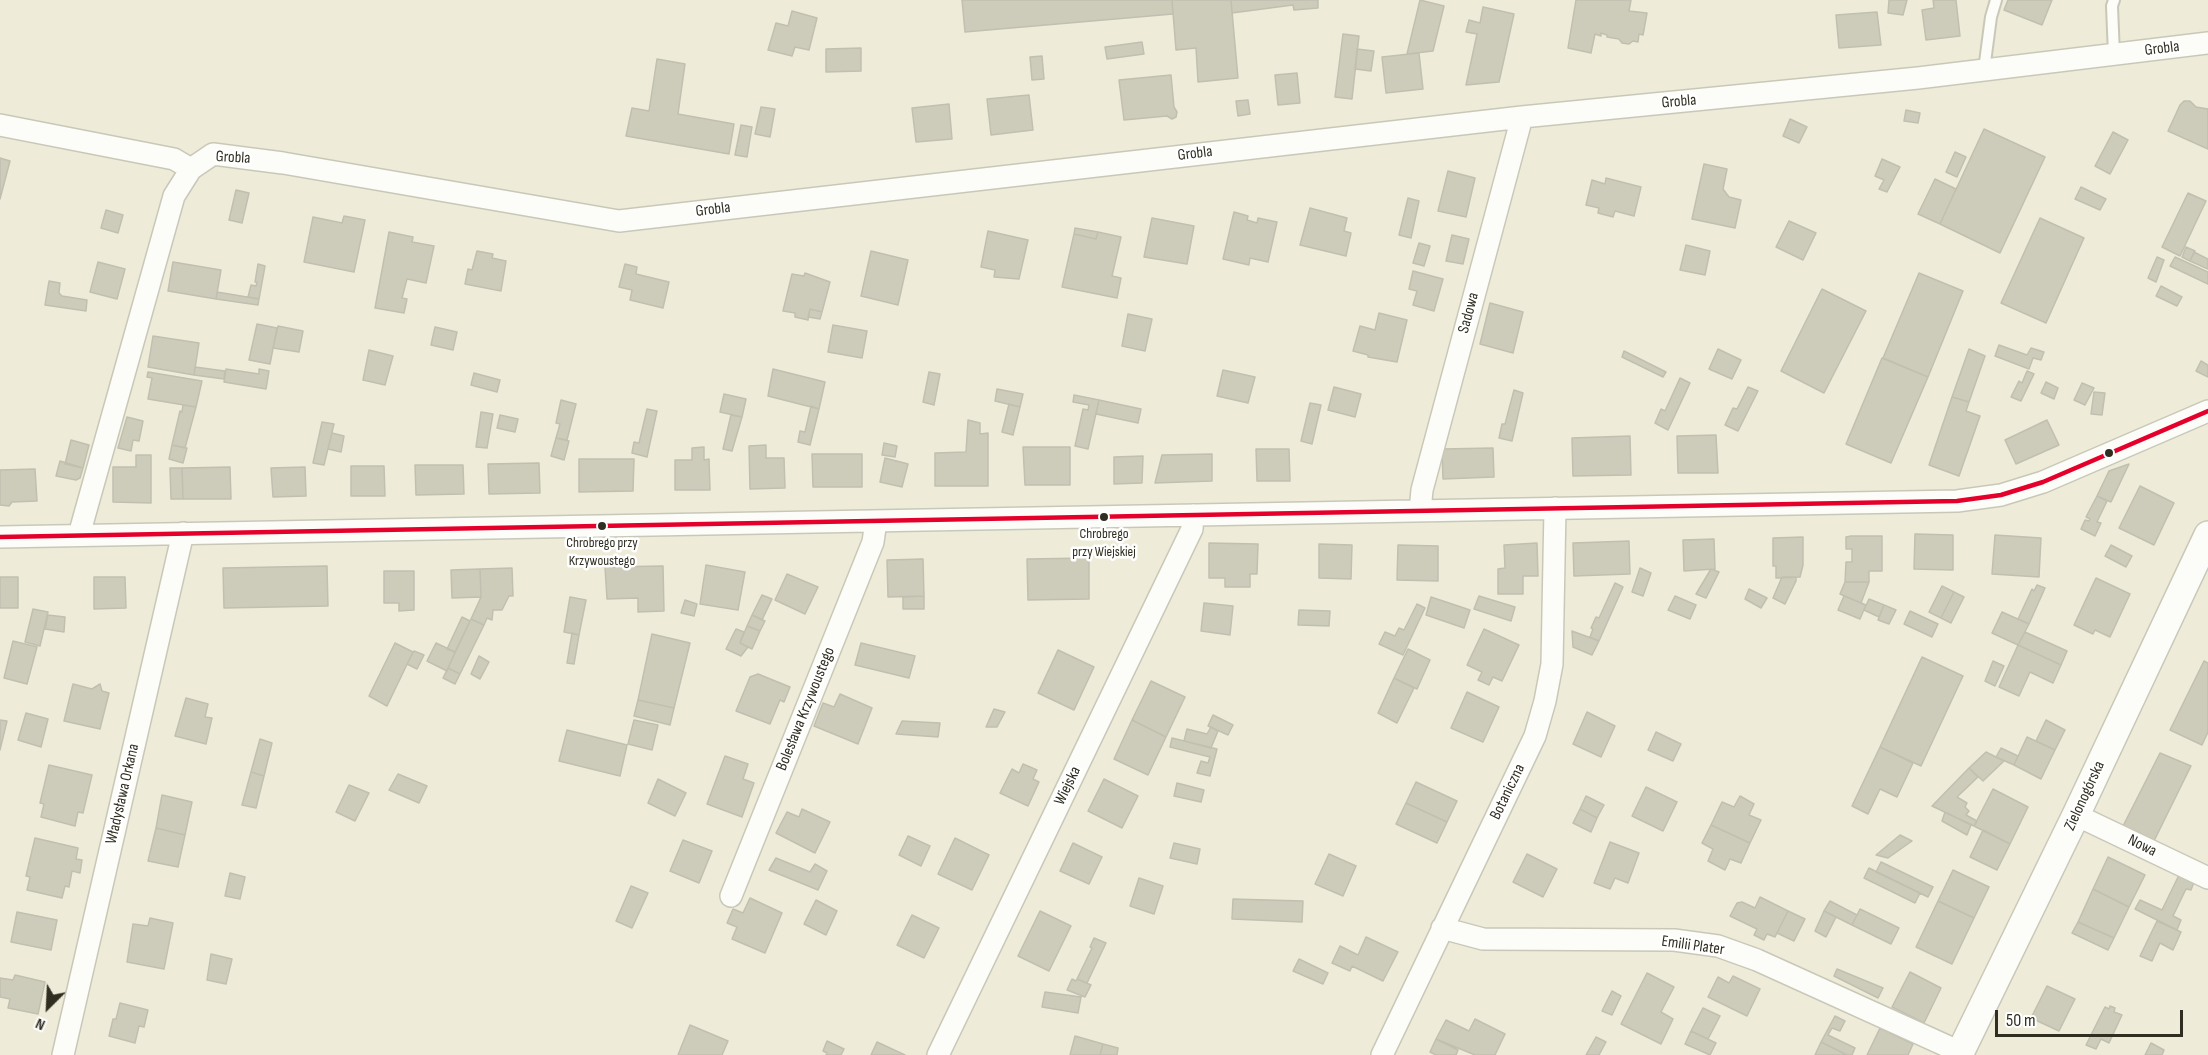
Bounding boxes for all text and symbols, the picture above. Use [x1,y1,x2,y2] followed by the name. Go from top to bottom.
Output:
[2144,37,2180,61] street label: Grobla
[1661,91,1697,113] street label: Grobla
[1177,142,1213,166] street label: Grobla
[215,148,251,168] street label: Grobla
[695,198,731,222] street label: Grobla
[1454,291,1484,335] street label: Sadowa
[2103,447,2115,459] unlabelled marker
[1098,511,1110,523] marker: Chrobrego przy Wiejskiej
[596,520,608,532] marker: Chrobrego przy Krzywoustego
[1072,526,1136,558] place label: Chrobrego przy Wiejskiej
[566,535,638,568] place label: Chrobrego przy Krzywoustego
[772,645,840,773] street label: Bolesława Krzywoustego
[102,742,144,846] street label: Władysława Orkana
[2061,758,2109,834] street label: Zielonogórska
[1486,761,1530,823] street label: Botaniczna
[1050,763,1086,809] street label: Wiejska
[2124,831,2160,861] street label: Nowa
[1660,932,1726,960] street label: Emilii Plater
[18,977,78,1037] north arrow
[1998,998,2186,1036] scale bar
[2006,1010,2036,1031] text: 50 m
[33,1013,48,1034] text: N

